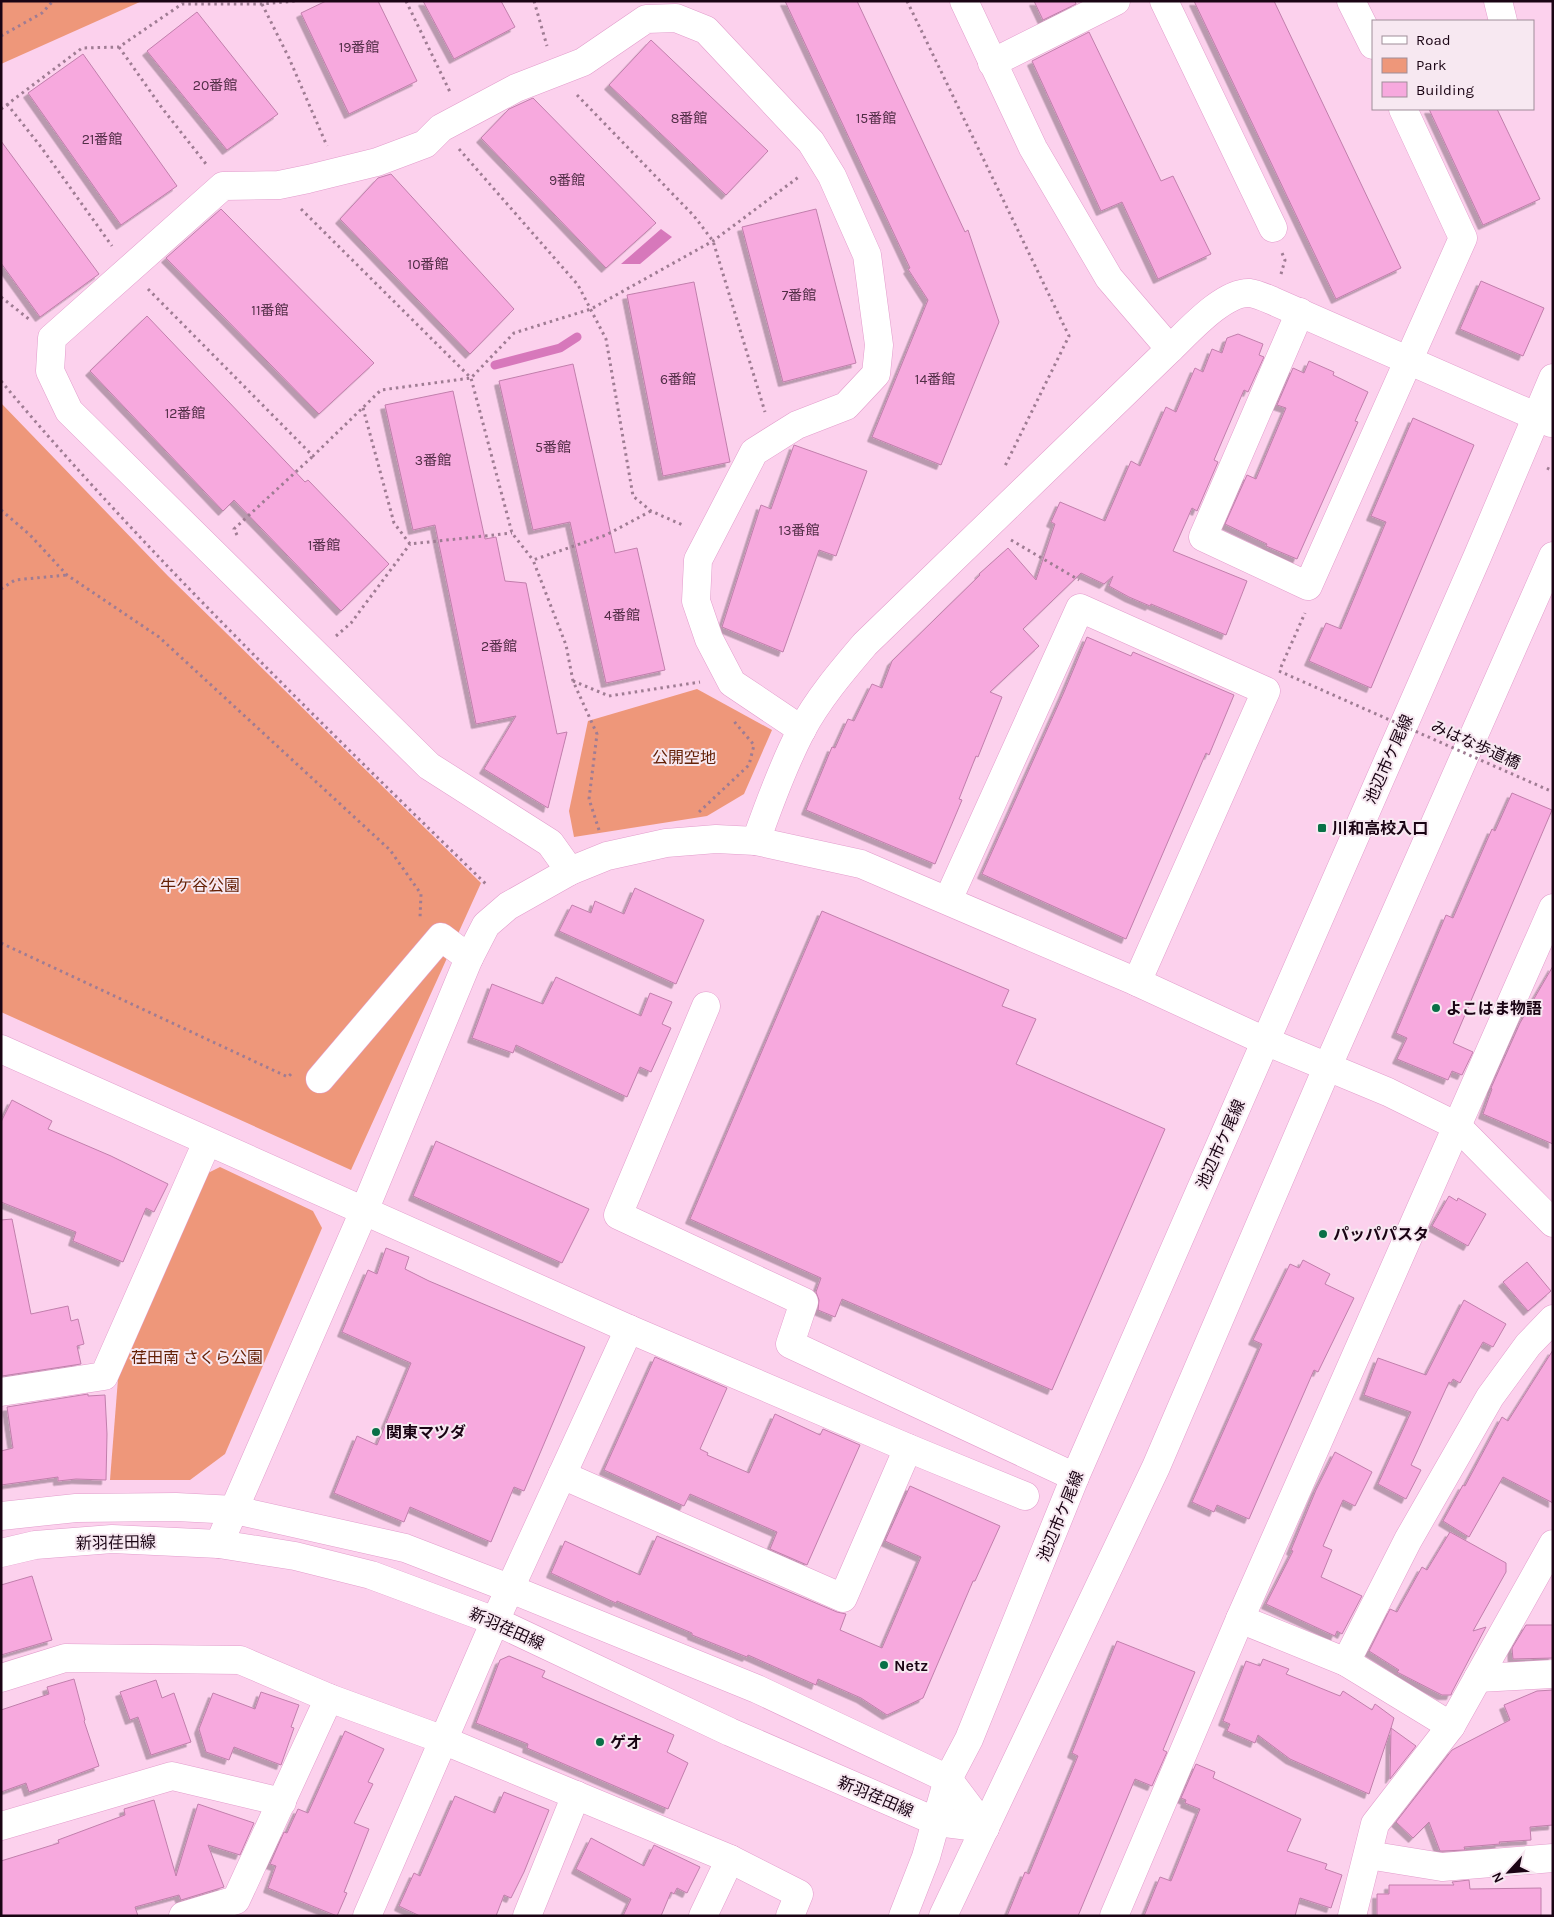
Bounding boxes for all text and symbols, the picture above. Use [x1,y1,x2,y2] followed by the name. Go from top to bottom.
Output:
[1372,20,1534,110] legend
[1416,31,1451,49] text: Road
[339,39,379,56] house number: 19番館
[1416,56,1446,74] text: Park
[193,77,237,94] house number: 20番館
[1416,81,1474,99] text: Building
[671,110,707,127] house number: 8番館
[856,110,896,127] house number: 15番館
[82,131,122,148] house number: 21番館
[549,172,585,189] house number: 9番館
[408,256,448,273] house number: 10番館
[782,287,816,304] house number: 7番館
[251,302,289,319] house number: 11番館
[660,371,696,388] house number: 6番館
[915,371,955,388] house number: 14番館
[165,405,205,422] house number: 12番館
[535,439,571,456] house number: 5番館
[415,452,451,469] house number: 3番館
[779,522,819,539] house number: 13番館
[308,537,340,554] house number: 1番館
[604,607,640,624] house number: 4番館
[481,638,517,655] house number: 2番館
[1360,711,1417,807] street label: 池辺市ケ尾線
[1428,716,1524,773] street label: みはな歩道橋
[652,748,716,767] park label: 公開空地
[1332,819,1428,838] place label: 川和高校入口
[1316,822,1328,834] marker: 川和高校入口
[160,876,240,895] park label: 牛ケ谷公園
[1446,999,1542,1018] place label: よこはま物語
[1430,1002,1442,1014] marker: よこはま物語
[1192,1096,1249,1192] street label: 池辺市ケ尾線
[1333,1225,1429,1244] place label: パッパパスタ
[1317,1228,1329,1240] marker: パッパパスタ
[131,1348,263,1367] park label: 荏田南 さくら公園
[386,1423,466,1442] place label: 関東マツダ
[370,1426,382,1438] marker: 関東マツダ
[1034,1468,1087,1564] street label: 池辺市ケ尾線
[76,1532,156,1553] street label: 新羽荏田線
[466,1604,547,1653] street label: 新羽荏田線
[894,1656,928,1675] place label: Netz
[878,1659,890,1671] marker: Netz
[610,1733,642,1752] place label: ゲオ
[594,1736,606,1748] marker: ゲオ
[835,1772,916,1821] street label: 新羽荏田線
[1484,1847,1534,1897] north arrow
[1488,1869,1508,1886] text: N

